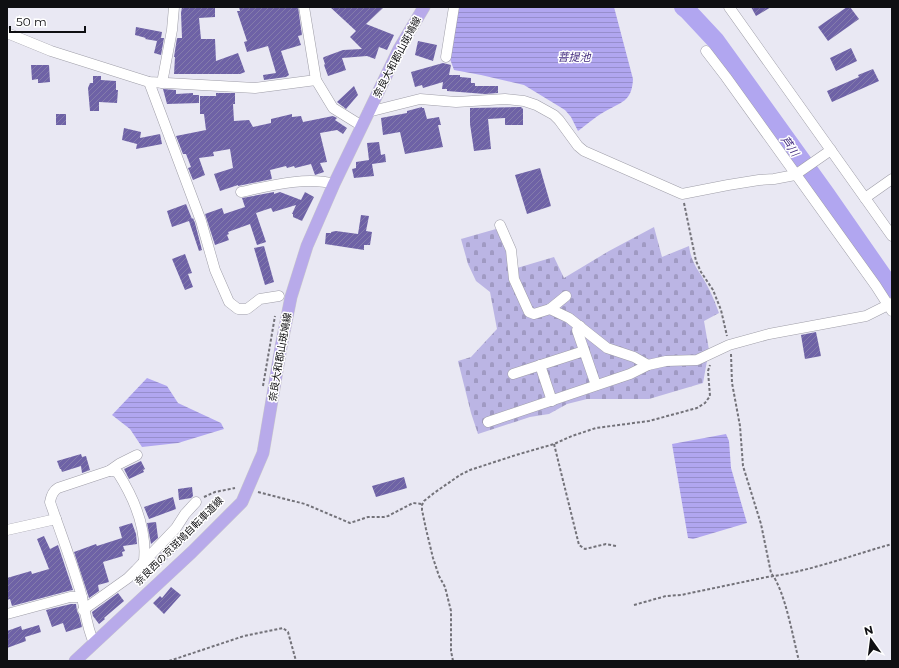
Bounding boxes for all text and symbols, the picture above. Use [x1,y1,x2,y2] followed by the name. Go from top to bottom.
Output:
[10,8,85,34] scale bar
[16,14,47,29] text: 50 m
[370,14,424,100] street label: 奈良大和郡山斑鳩線
[558,50,591,64] water label: 菩提池
[778,133,803,160] water label: 芦川
[266,312,294,402] street label: 奈良大和郡山斑鳩線
[132,494,226,588] street label: 奈良西の京斑鳩自転車道線
[851,620,891,660] north arrow
[863,622,875,638] text: N

